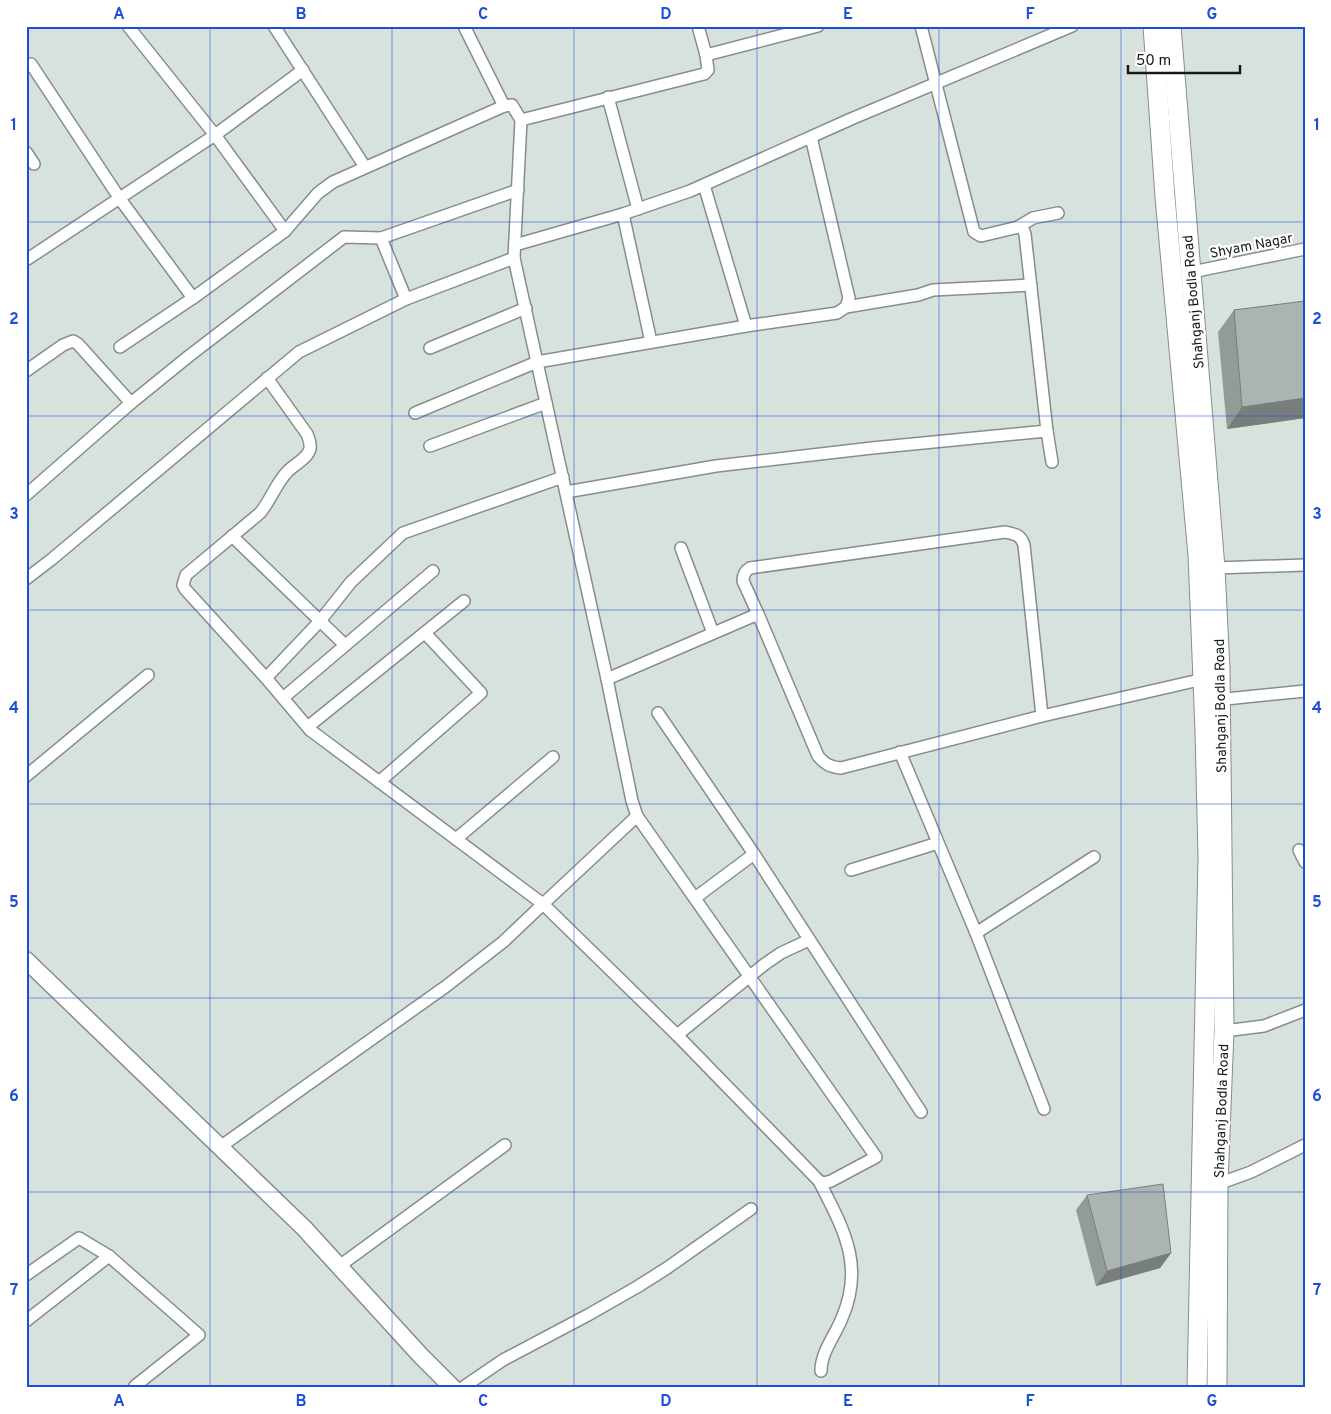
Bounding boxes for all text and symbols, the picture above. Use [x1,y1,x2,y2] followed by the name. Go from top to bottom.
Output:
[113,5,125,25] text: A
[295,5,307,25] text: B
[478,5,488,25] text: C
[660,5,672,25] text: D
[843,5,853,25] text: E
[1025,5,1035,25] text: F
[1207,5,1217,25] text: G
[1128,42,1241,74] scale bar
[1136,52,1171,71] text: 50 m
[11,116,17,136] text: 1
[1314,116,1320,136] text: 1
[1208,230,1295,263] street label: Shyam Nagar
[1180,234,1209,370] street label: Shahganj Bodla Road
[9,310,19,330] text: 2
[1312,310,1322,330] text: 2
[9,505,19,525] text: 3
[1312,505,1322,525] text: 3
[1212,639,1231,773] street label: Shahganj Bodla Road
[9,699,19,719] text: 4
[1312,699,1322,719] text: 4
[9,893,19,913] text: 5
[1312,893,1322,913] text: 5
[1212,1044,1233,1179] street label: Shahganj Bodla Road
[9,1087,19,1107] text: 6
[1312,1087,1322,1107] text: 6
[10,1281,18,1301] text: 7
[1313,1281,1321,1301] text: 7
[113,1392,125,1412] text: A
[295,1392,307,1412] text: B
[478,1392,488,1412] text: C
[660,1392,672,1412] text: D
[843,1392,853,1412] text: E
[1025,1392,1035,1412] text: F
[1207,1392,1217,1412] text: G

